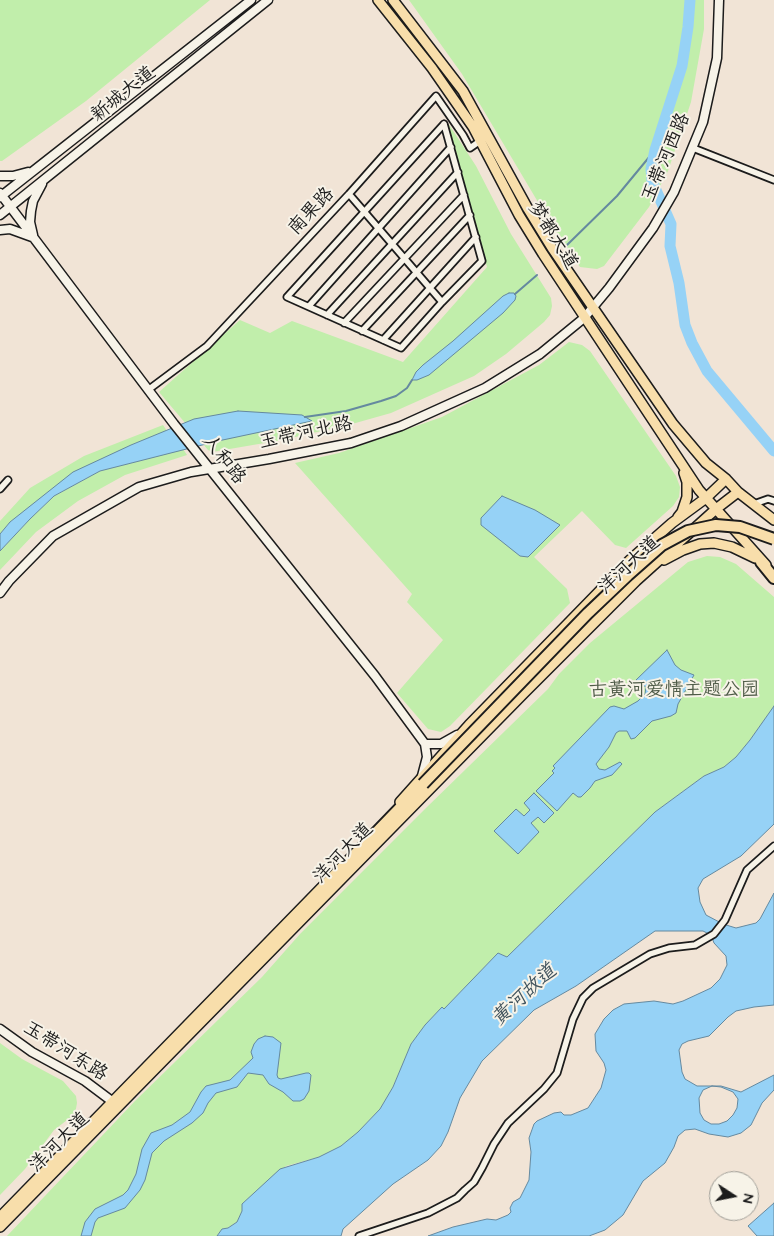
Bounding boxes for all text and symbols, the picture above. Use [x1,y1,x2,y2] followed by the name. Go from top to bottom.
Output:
[87,62,161,128] street label: 新城大道
[638,110,696,206] street label: 玉带河西路
[284,183,340,241] street label: 南果路
[522,198,582,274] street label: 梦都大道
[257,413,355,455] street label: 玉带河北路
[196,431,250,489] street label: 人和路
[594,532,666,600] street label: 洋河大道
[589,680,759,702] park label: 古黄河爱情主题公园
[309,819,379,889] street label: 洋河大道
[488,960,562,1032] water label: 黄河故道
[19,1017,111,1087] street label: 玉带河东路
[25,1108,95,1178] street label: 洋河大道
[709,1171,759,1221] north arrow
[737,1192,758,1205] text: N

